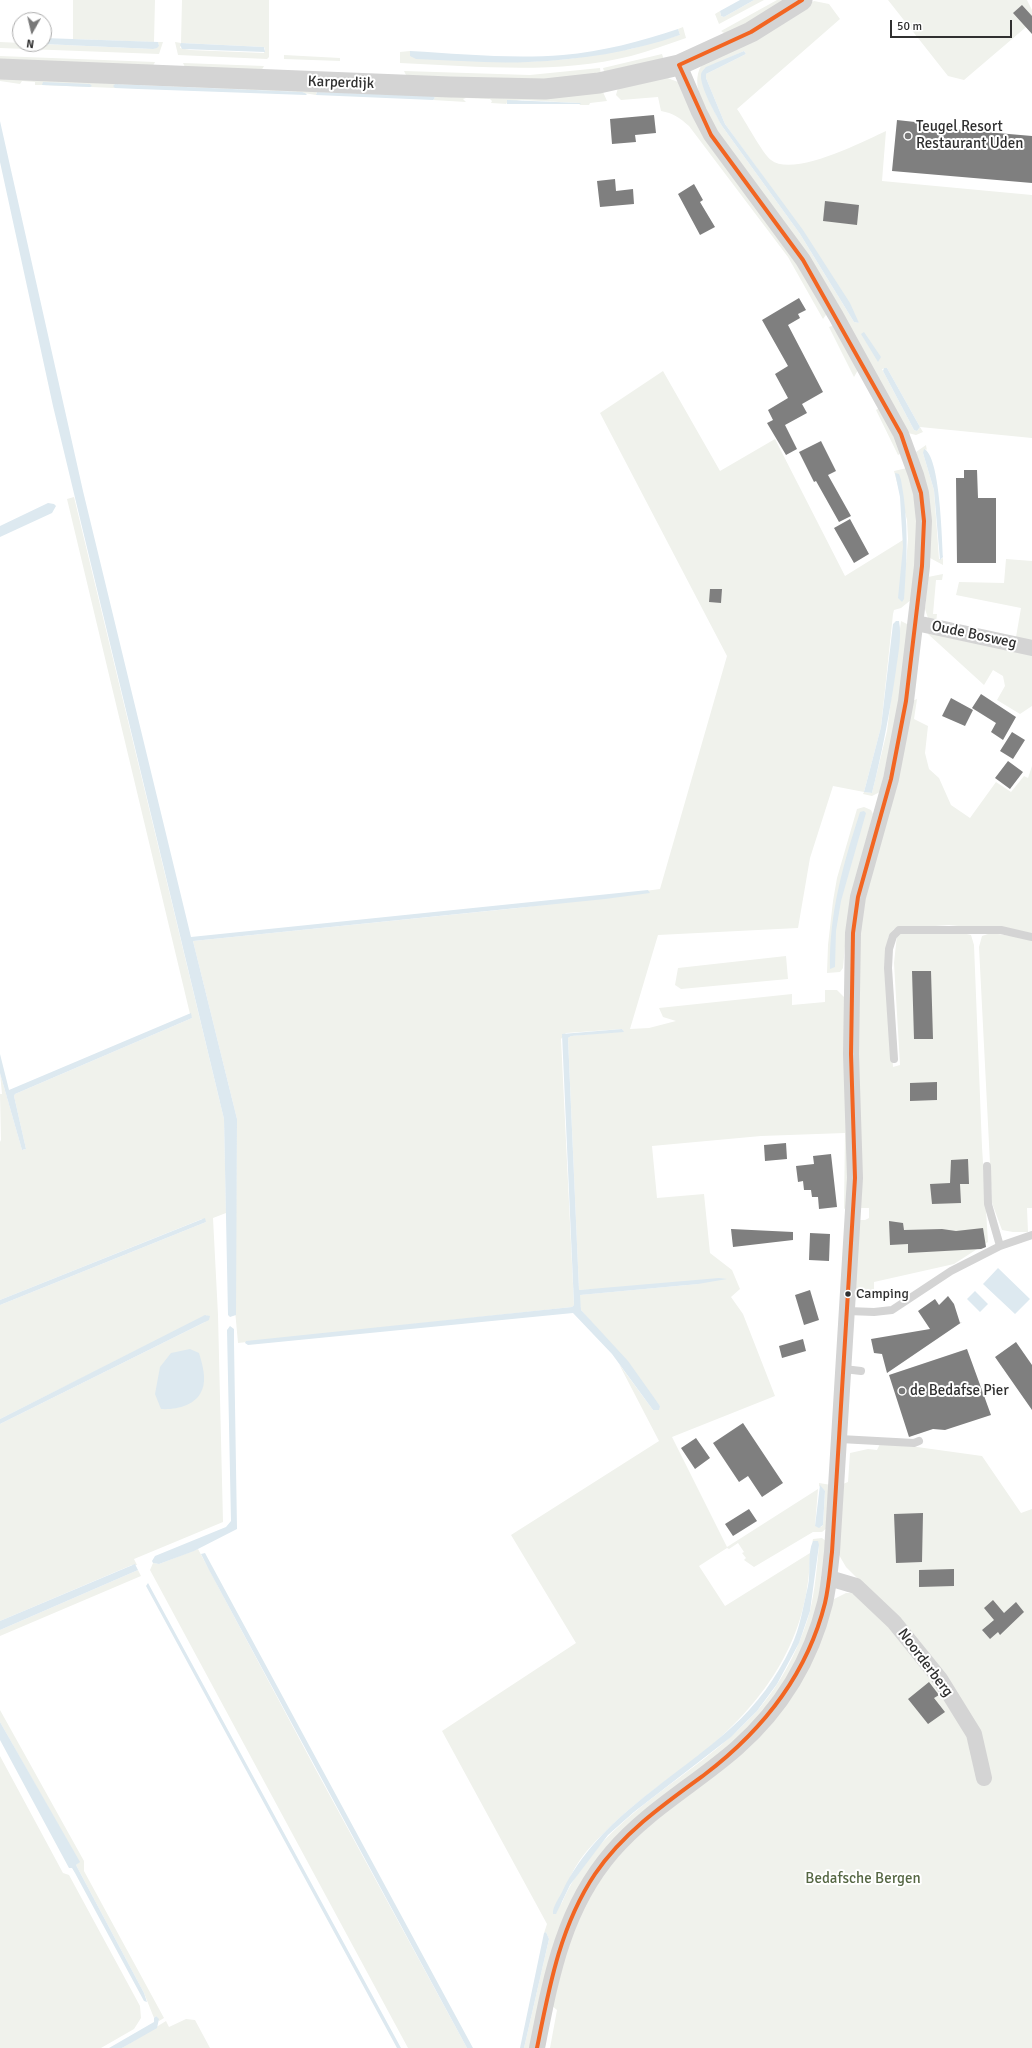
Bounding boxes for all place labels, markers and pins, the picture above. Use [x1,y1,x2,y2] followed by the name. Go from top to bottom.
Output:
[916,118,1023,153] place label: Teugel Resort Restaurant Uden
[903,131,913,141] marker: Teugel Resort Restaurant Uden
[856,1286,909,1302] place label: Camping
[843,1289,853,1299] marker: Camping
[910,1382,1009,1400] place label: de Bedafse Pier
[897,1386,907,1396] marker: de Bedafse Pier

